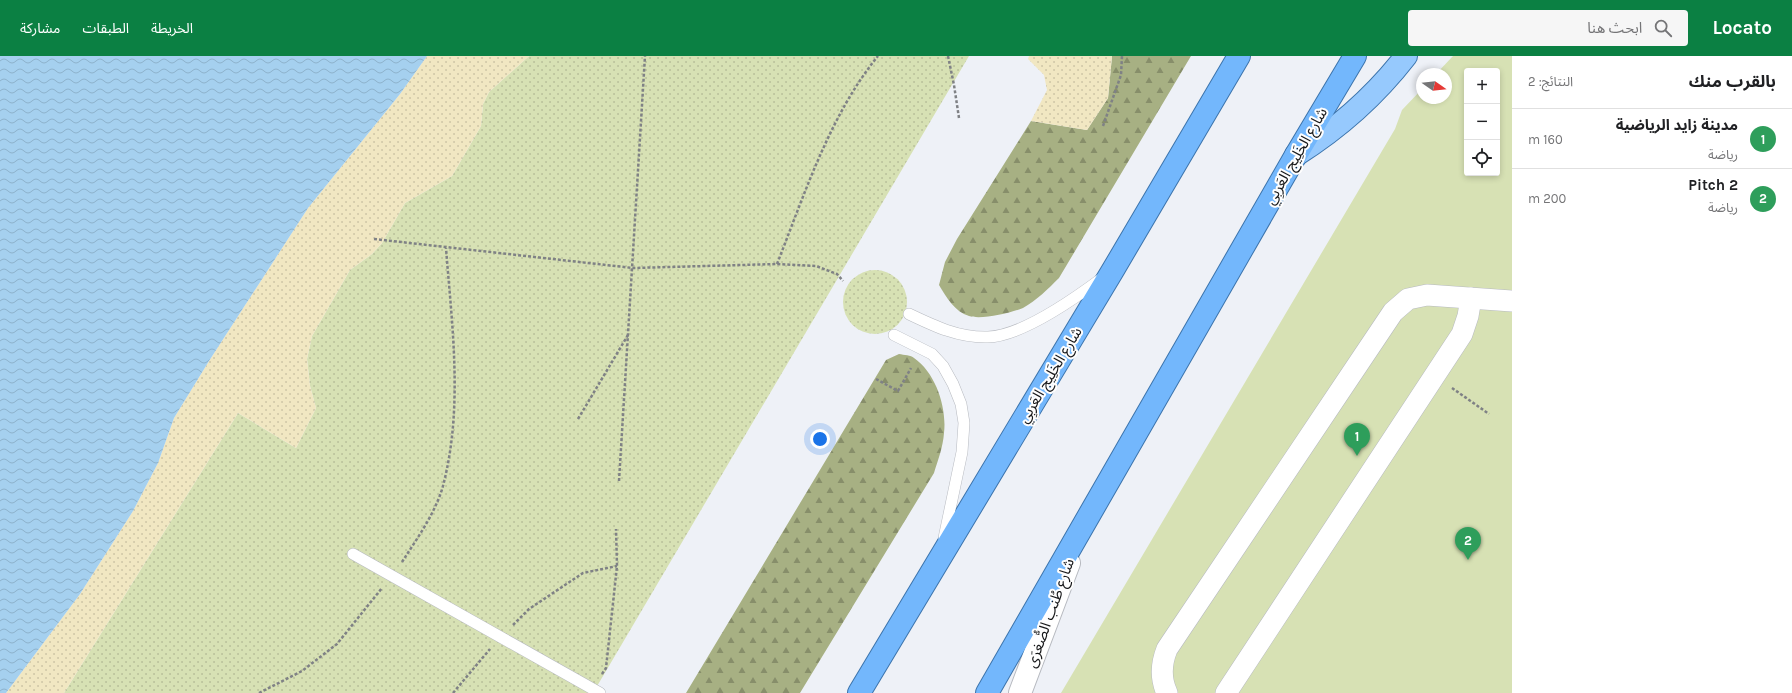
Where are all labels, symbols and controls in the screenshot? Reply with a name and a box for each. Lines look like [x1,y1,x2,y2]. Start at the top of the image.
search box [1408,10,1688,46]
icon: search [1652,17,1674,39]
text: Locato [1712,17,1772,39]
text: ابحث هنا [1587,19,1642,37]
text: مشاركة [20,20,60,37]
text: الطبقات [82,20,129,37]
text: الخريطة [151,20,193,37]
north arrow [1416,68,1452,104]
map controls [1464,68,1500,176]
button: + [1464,68,1500,104]
text: بالقرب منك [1689,71,1776,91]
text: النتائج: 2 [1528,74,1573,89]
street label: شارع الخَلِيج العَربِي [1261,104,1334,209]
button: − [1464,104,1500,140]
text: مدينة زايد الرياضية [1616,116,1738,134]
text: 160 m [1528,132,1563,147]
text: 1 [1761,132,1765,147]
button: locate [1464,140,1500,176]
text: رياضة [1708,147,1738,162]
text: Pitch 2 [1688,176,1738,194]
text: 200 m [1528,191,1566,206]
text: 2 [1759,191,1767,206]
text: رياضة [1708,200,1738,215]
street label: شارع الخَلِيج العَربِي [1014,323,1088,428]
pin: 1 [1344,423,1370,456]
your location [810,429,830,449]
pin: 2 [1455,527,1481,560]
street label: شارع طُنب الصُّغرَى [1021,555,1081,671]

